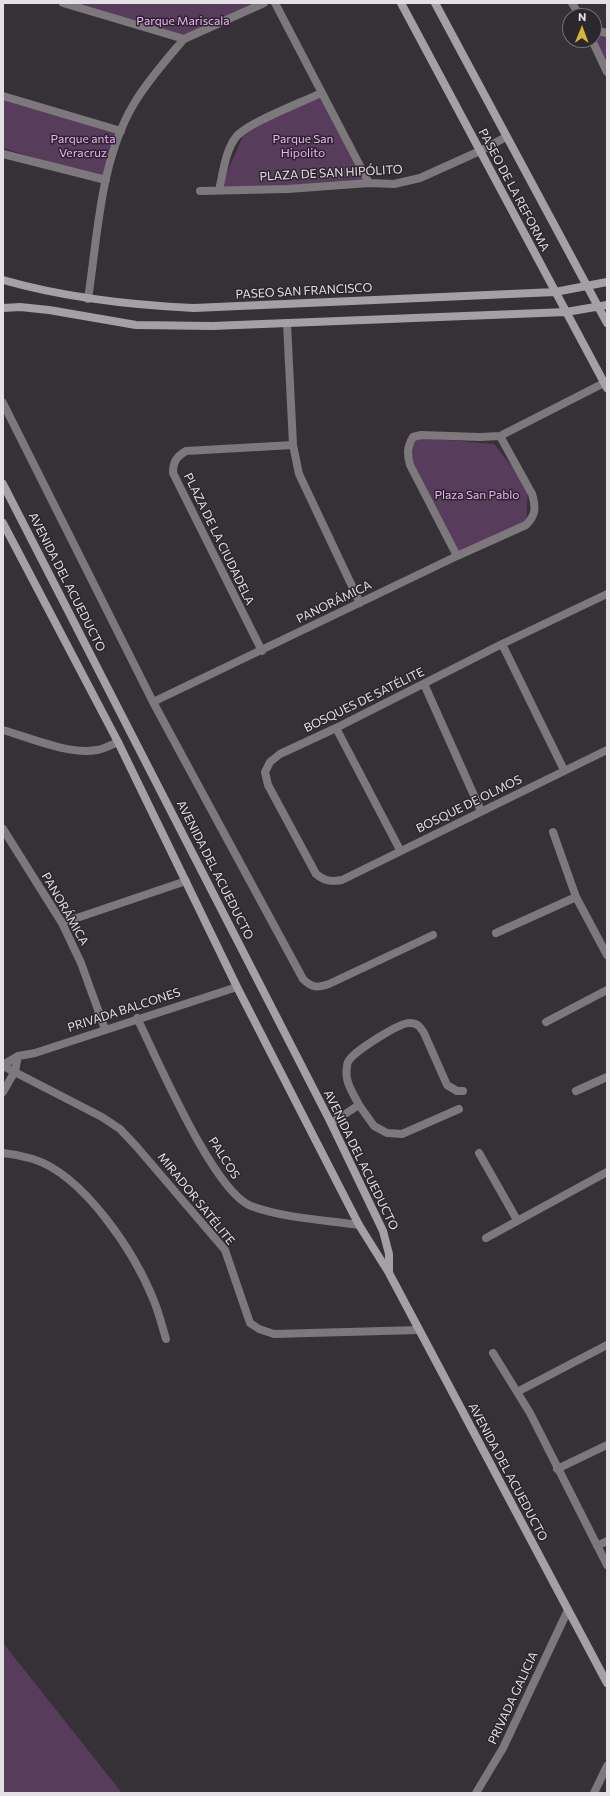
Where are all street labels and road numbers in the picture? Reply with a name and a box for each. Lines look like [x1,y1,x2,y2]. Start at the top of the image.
street label: PASEO DE LA REFORMA [476,126,552,254]
street label: PLAZA DE SAN HIPÓLITO [259,162,403,184]
street label: PASEO SAN FRANCISCO [235,280,373,302]
street label: PLAZA DE LA CIUDADELA [181,471,257,607]
street label: AVENIDA DEL ACUEDUCTO [26,510,108,654]
street label: PANORÁMICA [294,578,374,626]
street label: BOSQUES DE SATÉLITE [302,665,426,735]
street label: BOSQUE DE OLMOS [414,772,524,836]
street label: AVENIDA DEL ACUEDUCTO [174,798,256,942]
street label: PANORÁMICA [38,870,92,948]
street label: PRIVADA BALCONES [66,985,182,1035]
street label: AVENIDA DEL ACUEDUCTO [321,1087,401,1233]
street label: PALCOS [205,1134,243,1182]
street label: MIRADOR SATÉLITE [154,1150,238,1248]
street label: AVENIDA DEL ACUEDUCTO [465,1400,551,1544]
street label: PRIVADA GALICIA [485,1649,541,1747]

